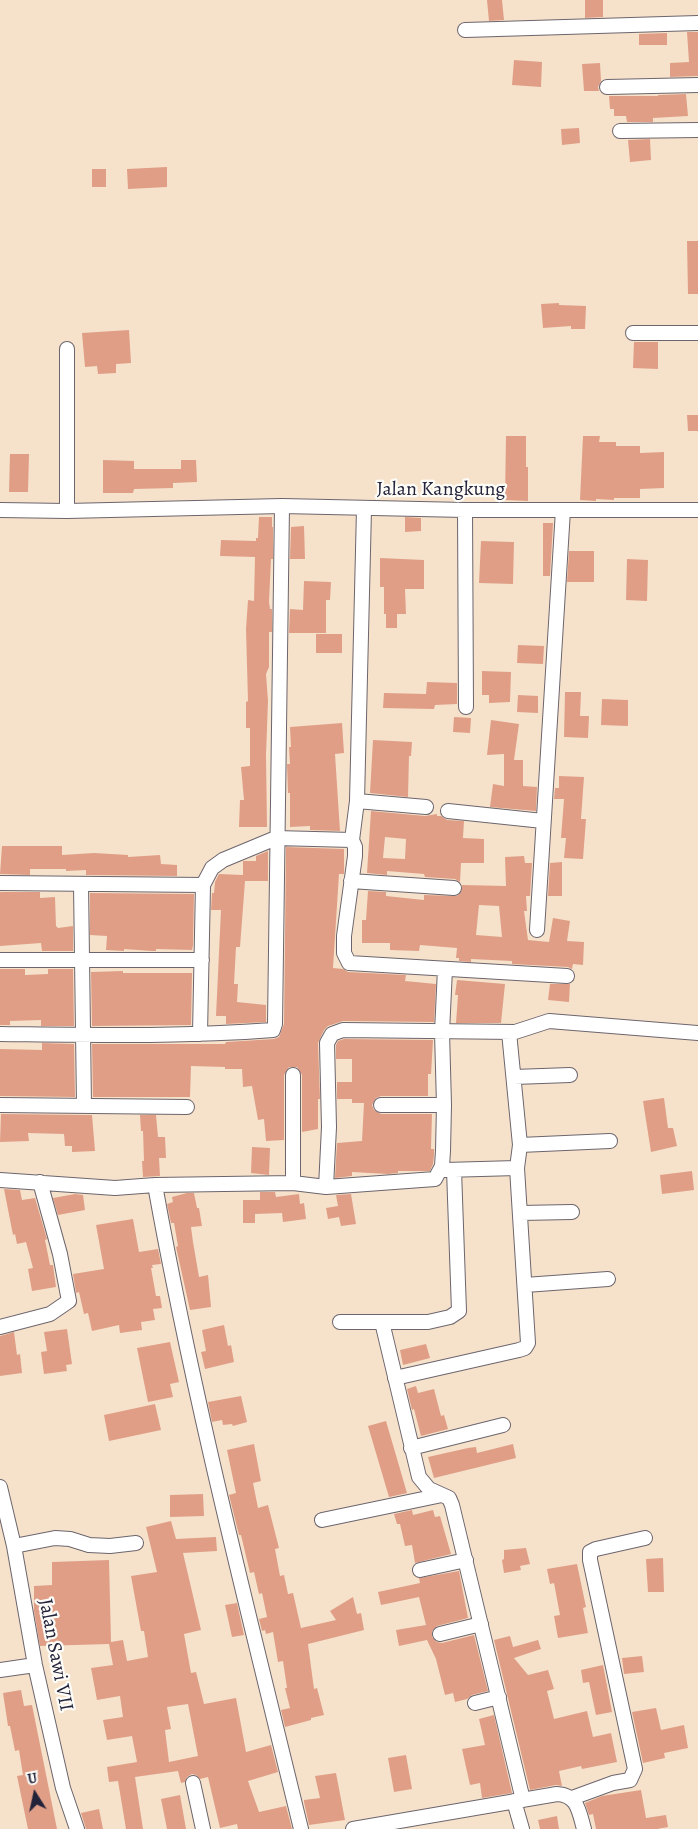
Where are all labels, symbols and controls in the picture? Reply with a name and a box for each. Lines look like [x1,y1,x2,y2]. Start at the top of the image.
street label: Jalan Kangkung [377,478,505,502]
street label: Jalan Sawi VII [32,1597,78,1713]
north arrow [10,1769,60,1819]
text: U [26,1769,38,1789]

